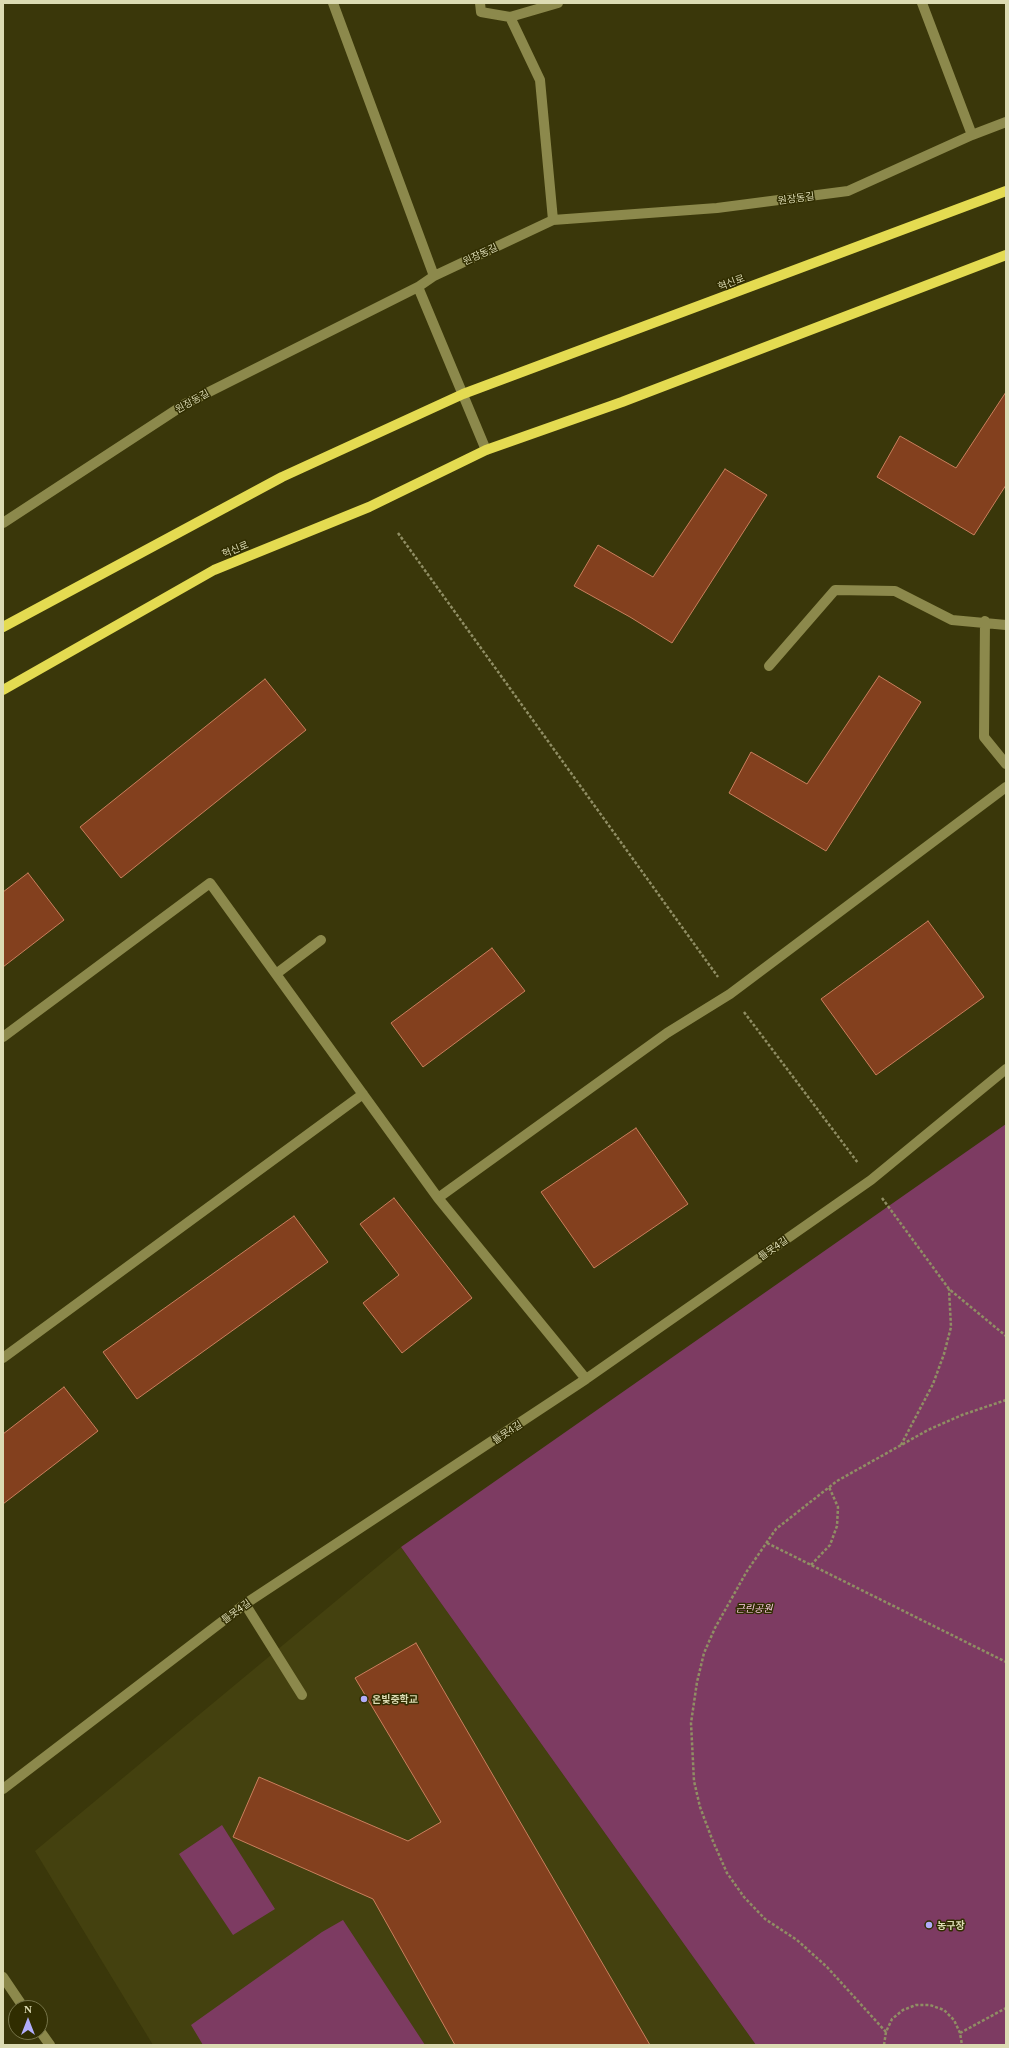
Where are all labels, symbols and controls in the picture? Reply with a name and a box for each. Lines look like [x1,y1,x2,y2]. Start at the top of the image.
street label: 원장동길 [777,189,815,207]
street label: 원장동길 [461,241,499,267]
street label: 혁신로 [716,271,746,293]
street label: 원장동길 [173,387,211,415]
street label: 혁신로 [220,538,250,560]
street label: 틀못4길 [756,1234,790,1262]
street label: 틀못4길 [490,1418,524,1446]
street label: 틀못4길 [219,1596,253,1626]
park label: 근린공원 [736,1602,772,1614]
place label: 온빛중학교 [372,1693,418,1705]
marker: 온빛중학교 [359,1694,369,1704]
place label: 농구장 [937,1919,965,1931]
marker: 농구장 [924,1920,934,1930]
north arrow [8,2000,48,2040]
text: N [24,2003,32,2015]

